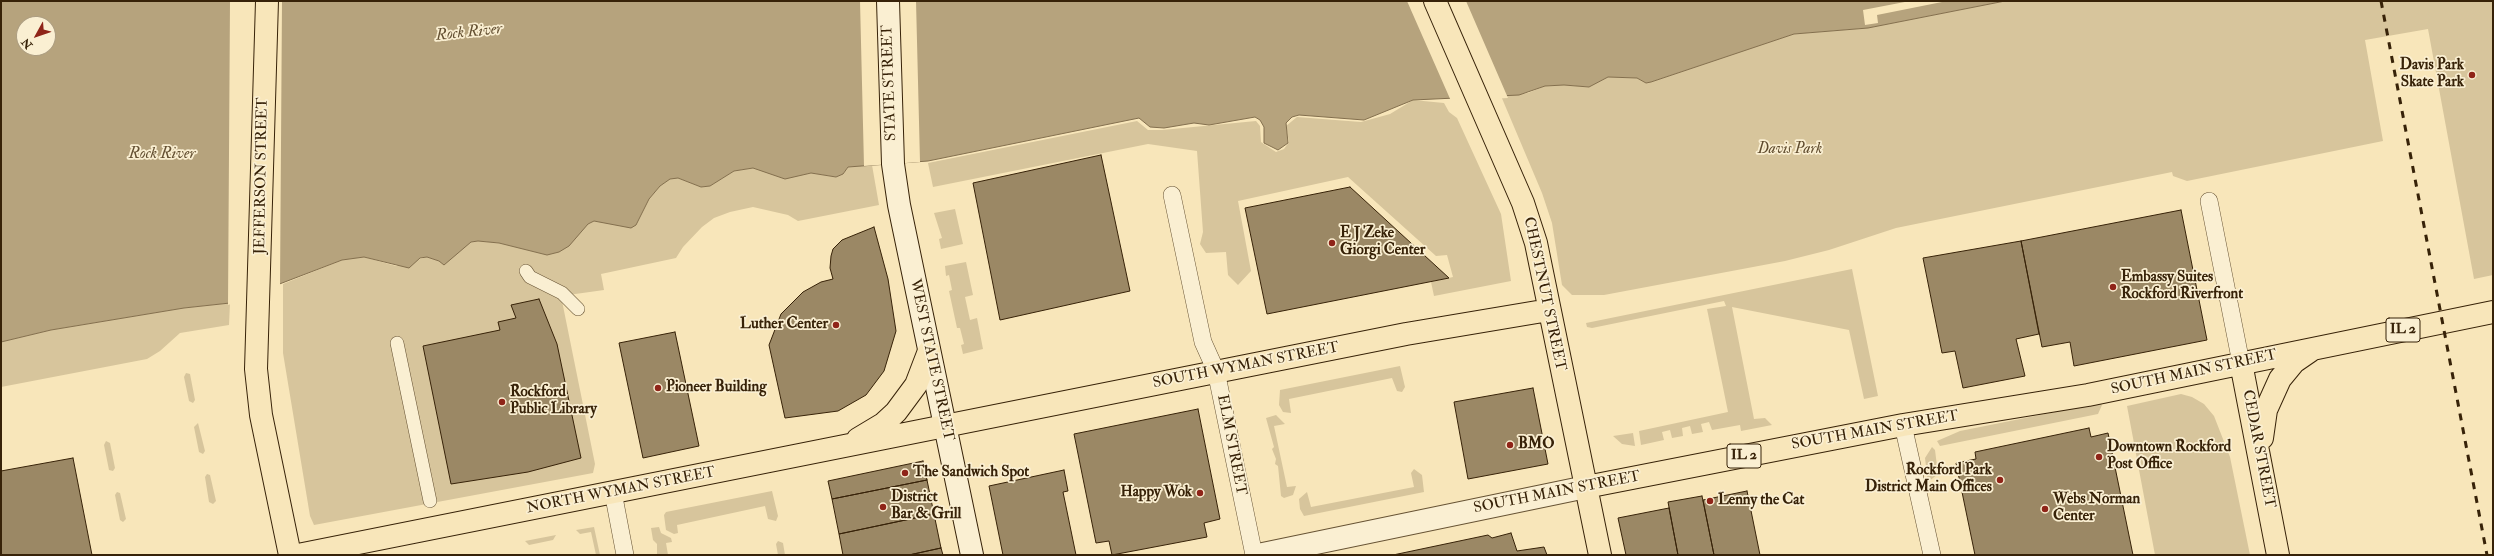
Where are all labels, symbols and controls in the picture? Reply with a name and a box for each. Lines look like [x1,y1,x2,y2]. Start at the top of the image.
north arrow [16,16,56,56]
water label: Rock River [435,20,503,46]
street label: STATE STREET [879,25,901,141]
text: N [19,35,35,51]
place label: Davis Park Skate Park [2400,57,2464,92]
marker: Davis Park Skate Park [2467,70,2477,80]
street label: JEFFERSON STREET [252,97,272,255]
park label: Davis Park [1758,141,1822,159]
water label: Rock River [129,145,195,165]
street label: CHESTNUT STREET [1519,215,1569,373]
place label: E J Zeke Giorgi Center [1340,225,1425,260]
marker: E J Zeke Giorgi Center [1327,238,1337,248]
place label: Embassy Suites Rockford Riverfront [2121,269,2243,304]
street label: WEST STATE STREET [905,278,957,442]
marker: Embassy Suites Rockford Riverfront [2108,282,2118,292]
place label: Luther Center [740,316,828,334]
road number: IL 2 [2386,318,2420,342]
marker: Luther Center [831,320,841,330]
street label: SOUTH WYMAN STREET [1152,339,1340,393]
street label: SOUTH MAIN STREET [2109,347,2279,399]
place label: Pioneer Building [666,379,767,397]
marker: Pioneer Building [653,383,663,393]
place label: Rockford Public Library [510,384,597,419]
street label: CEDAR STREET [2238,388,2278,510]
street label: ELM STREET [1212,393,1250,497]
marker: Rockford Public Library [497,397,507,407]
street label: SOUTH MAIN STREET [1790,407,1960,455]
place label: BMO [1518,436,1554,454]
place label: Downtown Rockford Post Office [2107,439,2231,474]
marker: BMO [1505,440,1515,450]
road number: IL 2 [1727,444,1761,468]
marker: Downtown Rockford Post Office [2094,452,2104,462]
place label: Rockford Park District Main Offices [1865,462,1992,497]
street label: NORTH WYMAN STREET [525,464,717,518]
place label: The Sandwich Spot [913,464,1029,482]
marker: The Sandwich Spot [900,468,910,478]
street label: SOUTH MAIN STREET [1472,468,1642,518]
marker: Rockford Park District Main Offices [1995,475,2005,485]
place label: Happy Wok [1120,484,1192,502]
marker: Happy Wok [1195,488,1205,498]
place label: District Bar & Grill [891,489,961,524]
place label: Webs Norman Center [2053,491,2140,526]
place label: Lenny the Cat [1718,492,1804,510]
marker: Lenny the Cat [1705,496,1715,506]
marker: District Bar & Grill [878,502,888,512]
marker: Webs Norman Center [2040,504,2050,514]

